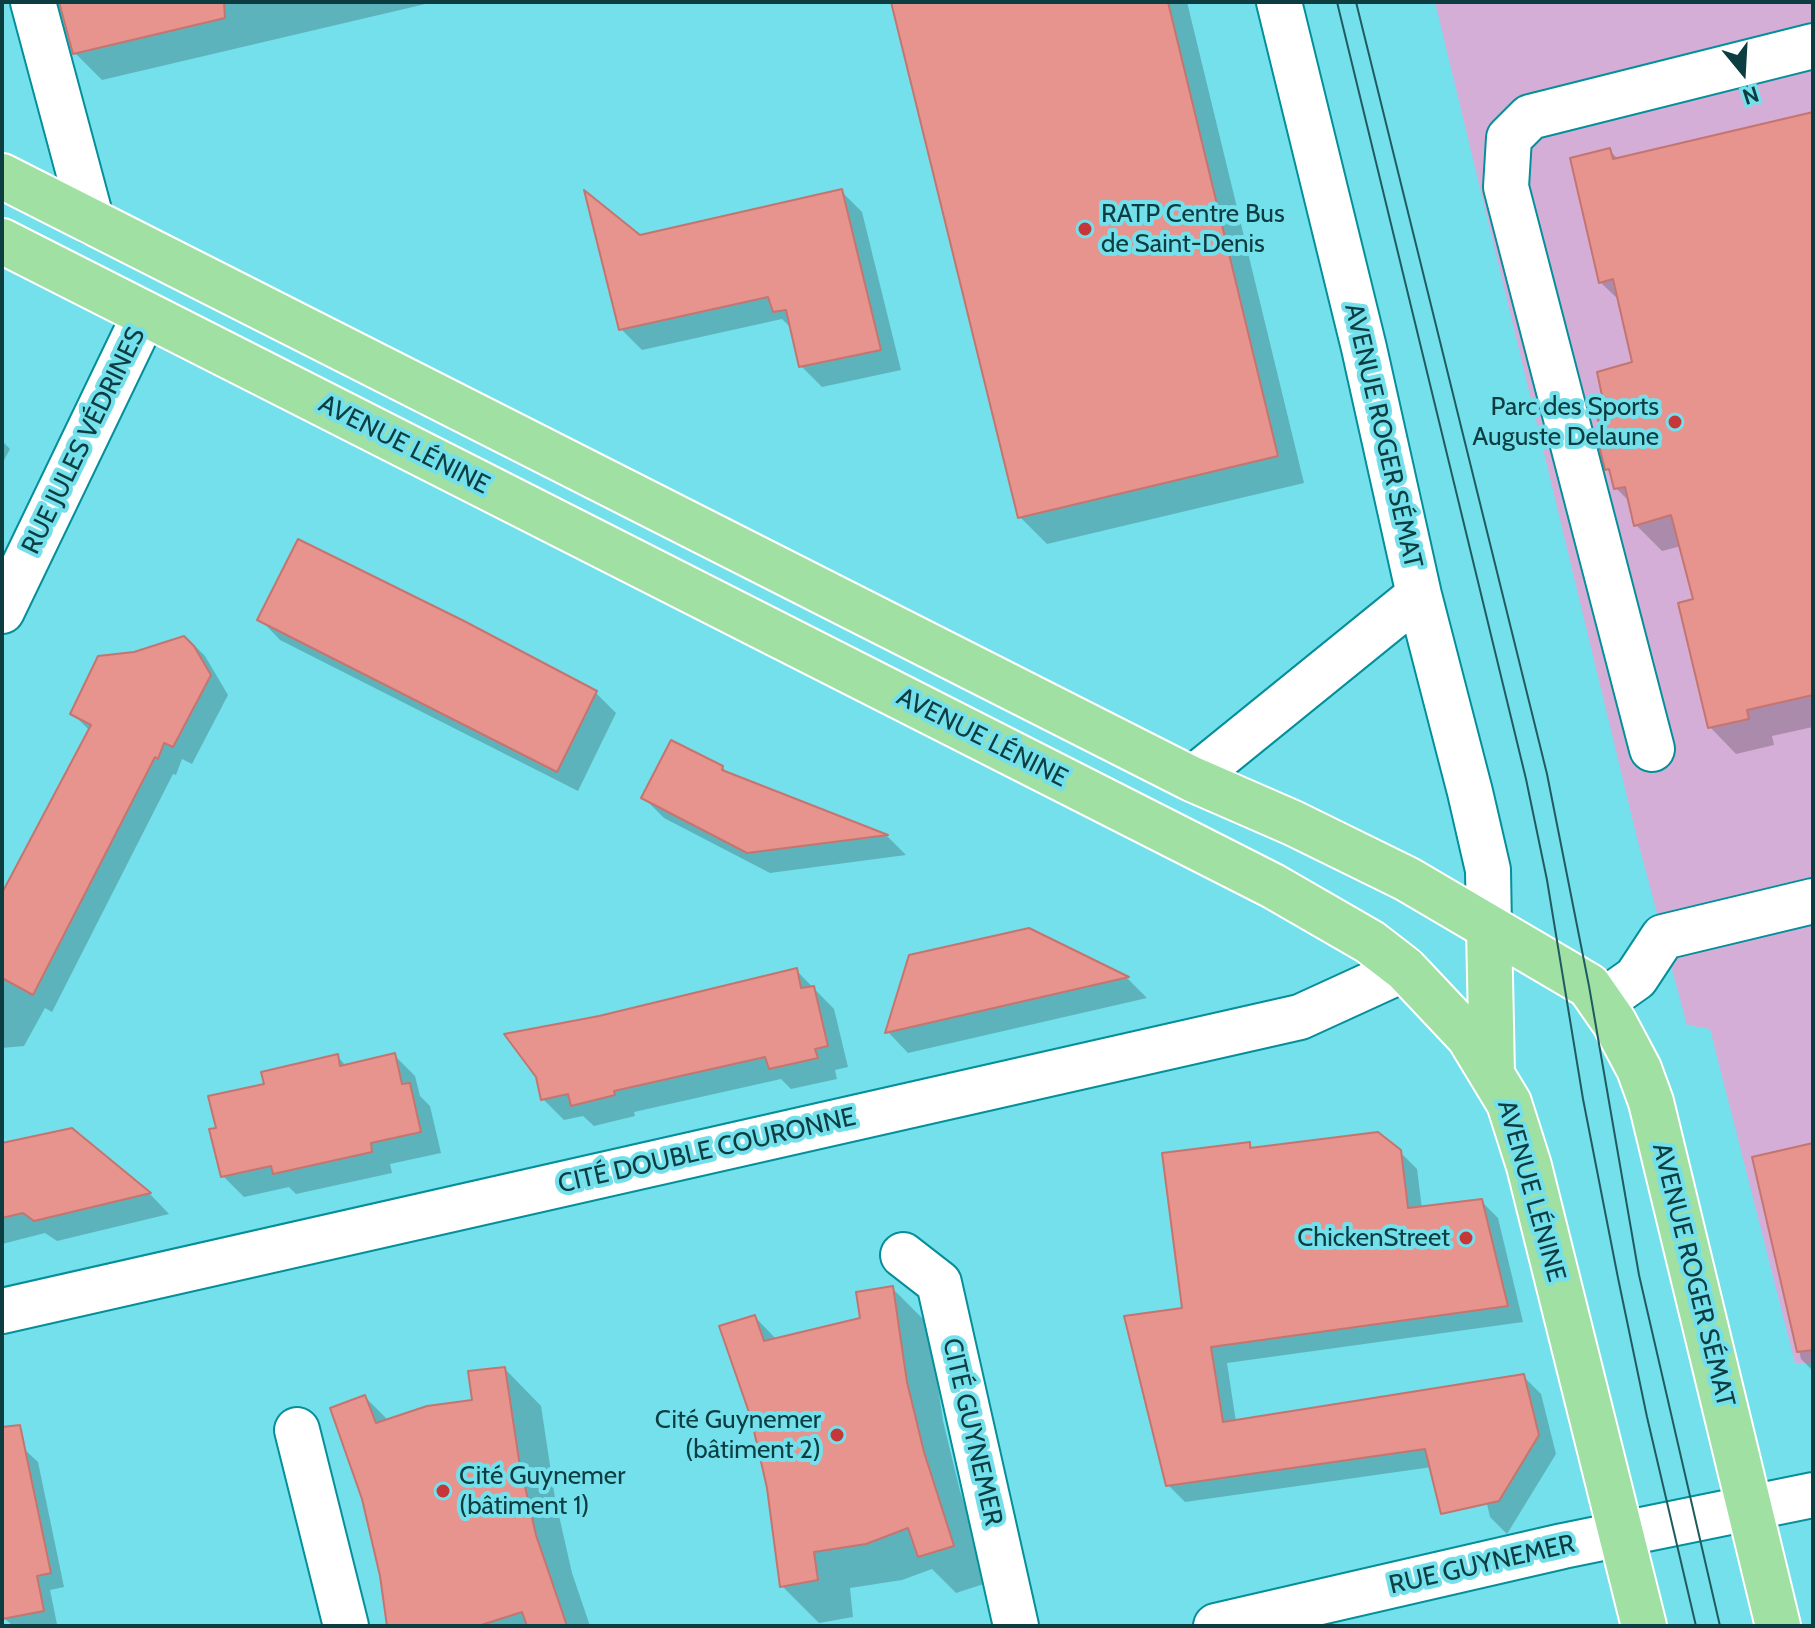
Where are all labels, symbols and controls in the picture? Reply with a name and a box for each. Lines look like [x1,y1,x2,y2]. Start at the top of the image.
north arrow [1703,32,1783,112]
text: N [1739,80,1762,111]
place label: RATP Centre Bus de Saint-Denis [1101,198,1285,260]
marker: RATP Centre Bus de Saint-Denis [1076,220,1094,238]
street label: AVENUE ROGER SÉMAT [1337,301,1429,571]
street label: RUE JULES VÉDRINES [16,323,152,559]
street label: AVENUE LÉNINE [313,389,495,501]
place label: Parc des Sports Auguste Delaune [1472,391,1659,452]
marker: Parc des Sports Auguste Delaune [1666,413,1684,431]
street label: AVENUE LÉNINE [891,682,1073,794]
street label: AVENUE LÉNINE [1490,1097,1572,1285]
street label: CITÉ DOUBLE COURONNE [555,1102,859,1200]
street label: AVENUE ROGER SÉMAT [1645,1140,1741,1410]
place label: ChickenStreet [1297,1222,1450,1254]
marker: ChickenStreet [1457,1229,1475,1247]
street label: CITÉ GUYNEMER [935,1335,1009,1529]
place label: Cité Guynemer (bâtiment 2) [655,1404,821,1466]
marker: Cité Guynemer (bâtiment 2) [828,1426,846,1444]
place label: Cité Guynemer (bâtiment 1) [459,1460,625,1522]
marker: Cité Guynemer (bâtiment 1) [434,1482,452,1500]
street label: RUE GUYNEMER [1386,1528,1578,1602]

